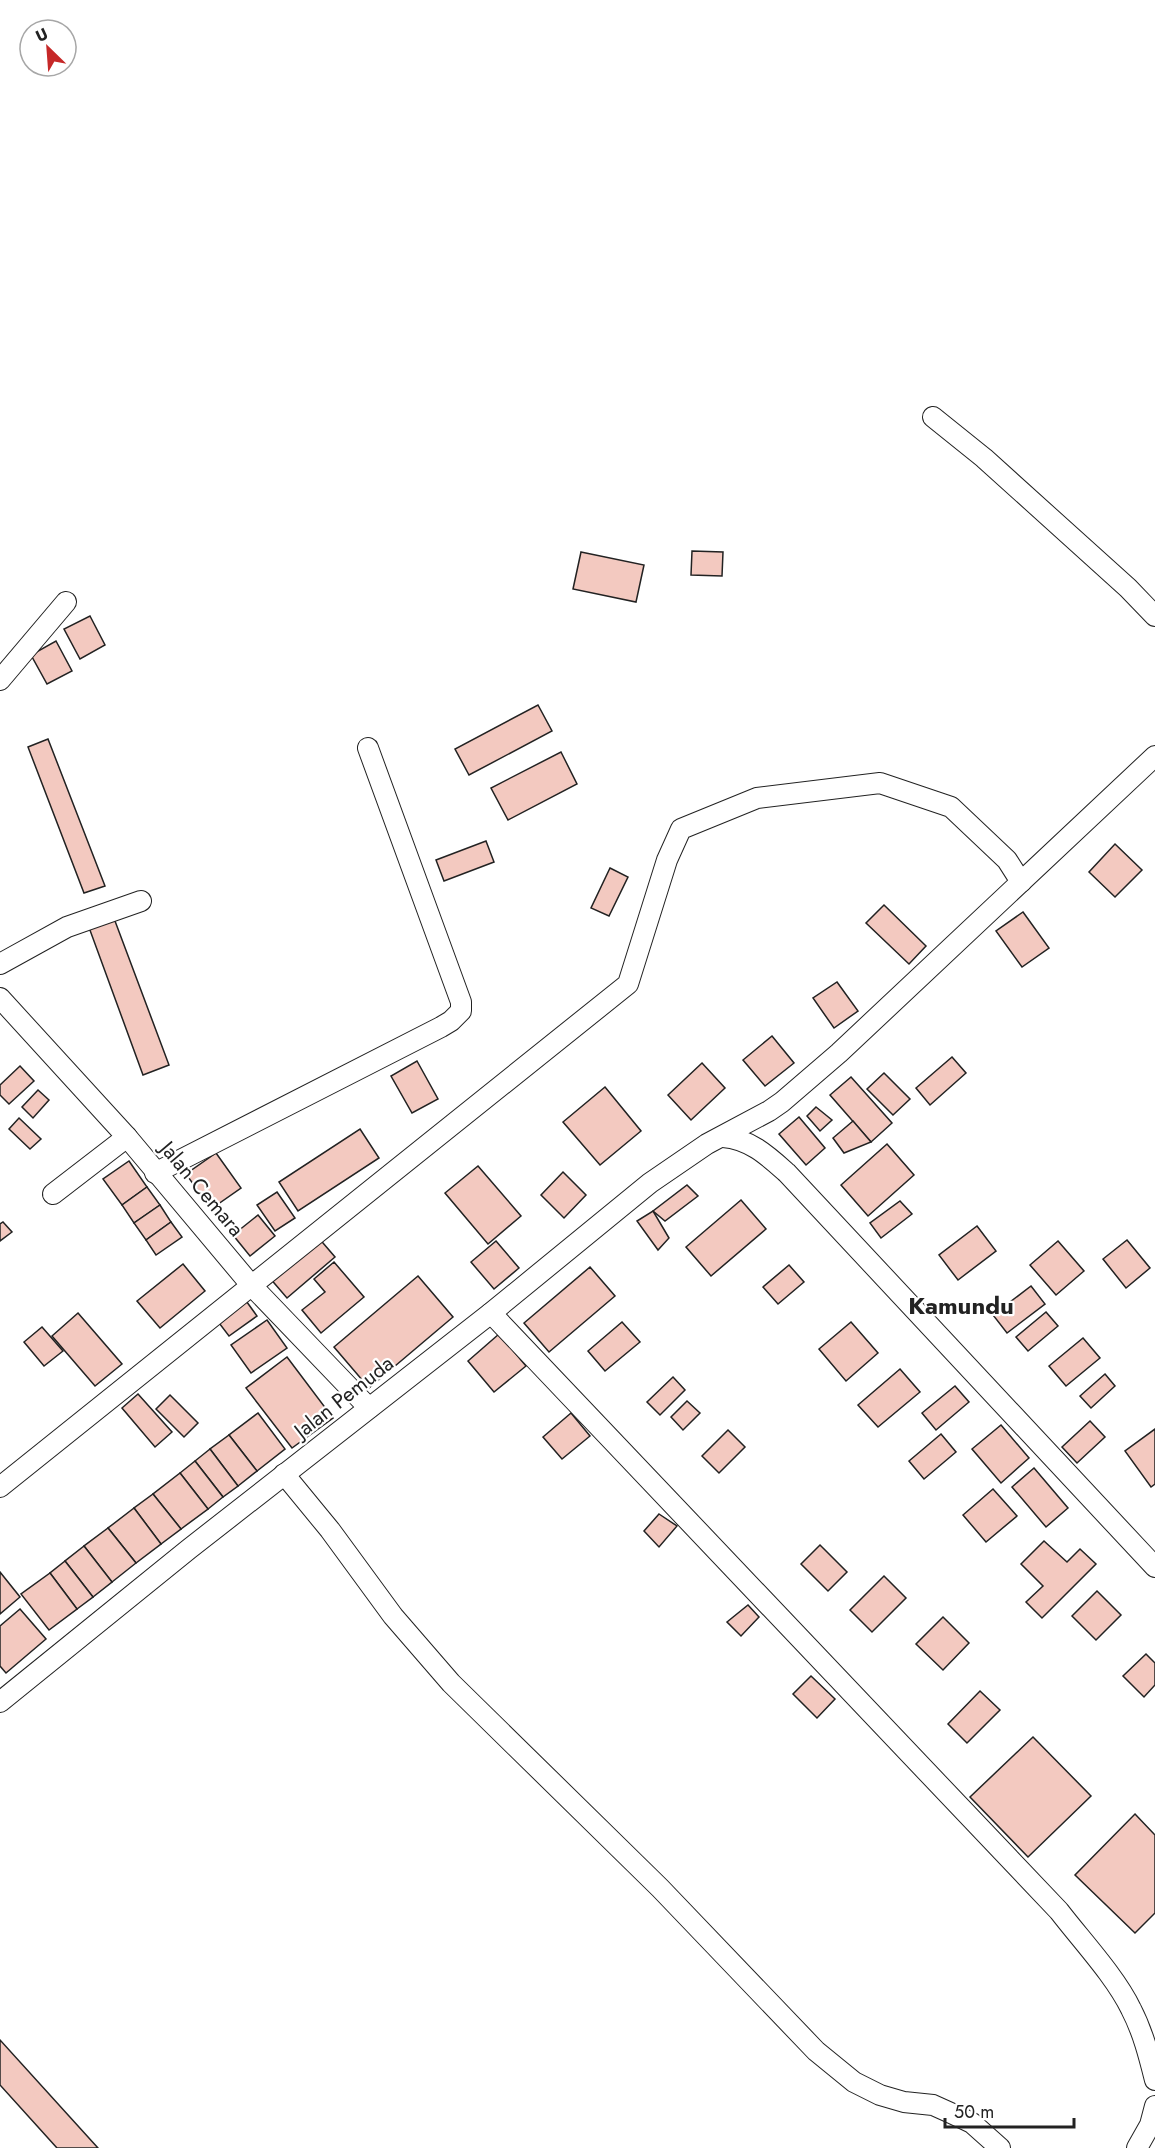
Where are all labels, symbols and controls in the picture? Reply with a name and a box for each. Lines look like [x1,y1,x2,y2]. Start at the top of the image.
north arrow [18,18,78,78]
text: U [32,22,52,48]
street label: Jalan Cemara [151,1132,251,1243]
district label: Kamundu [908,1288,1014,1323]
street label: Jalan Pemuda [286,1349,400,1447]
scale bar [945,2091,1074,2129]
text: 50 m [954,2099,994,2125]

